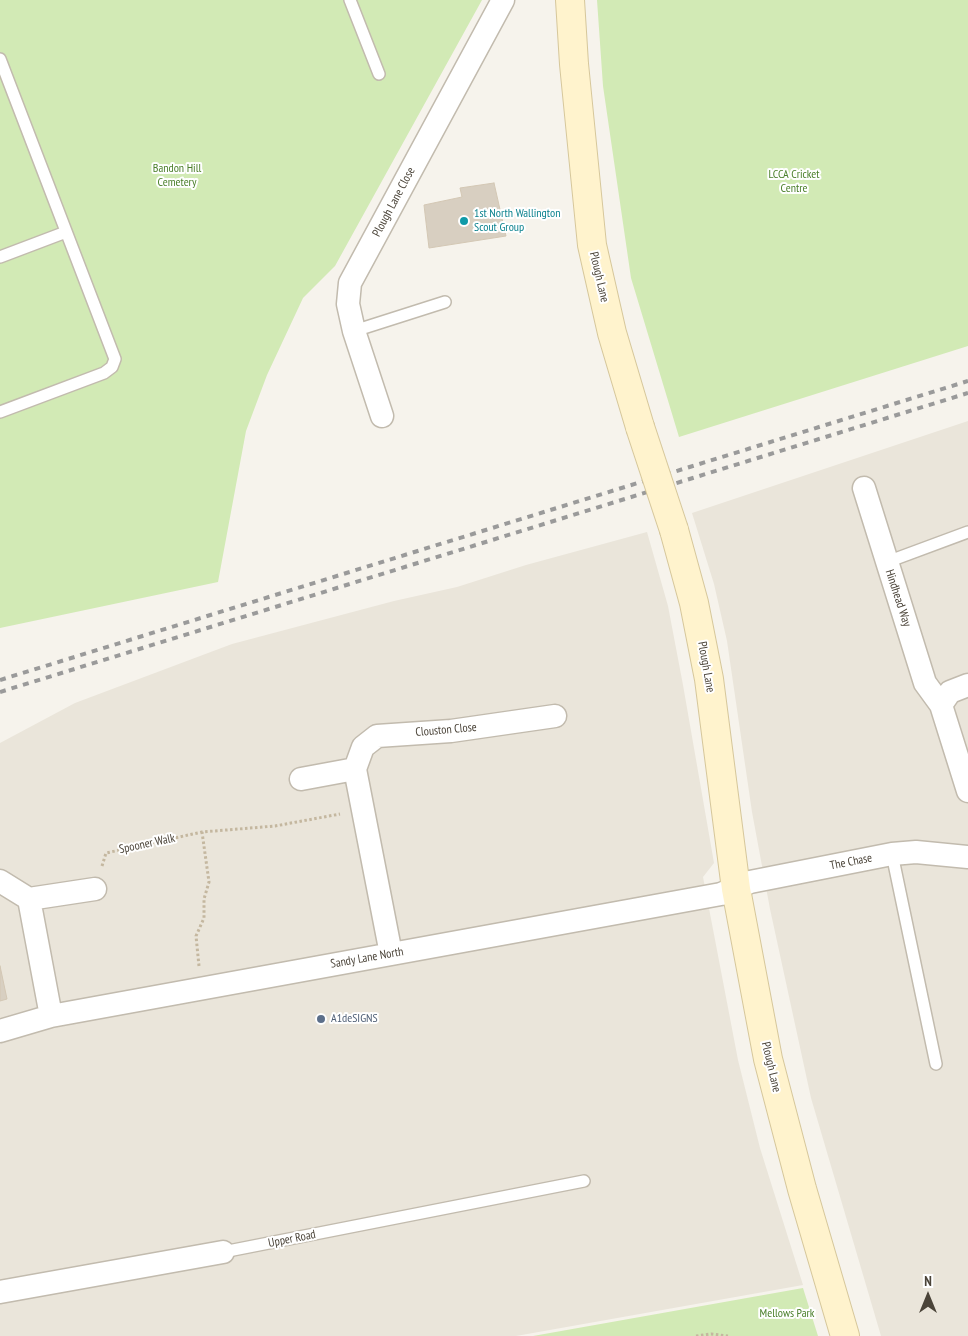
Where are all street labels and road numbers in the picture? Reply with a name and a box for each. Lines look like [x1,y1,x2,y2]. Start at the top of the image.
street label: Plough Lane Close [370,165,418,239]
street label: Plough Lane [586,250,612,304]
street label: Hindhead Way [882,568,914,628]
street label: Plough Lane [694,640,718,694]
street label: Clouston Close [415,720,477,740]
street label: Spooner Walk [118,831,176,857]
street label: The Chase [829,851,873,873]
street label: Sandy Lane North [329,945,405,971]
street label: Plough Lane [758,1040,784,1094]
street label: Upper Road [267,1227,317,1251]

